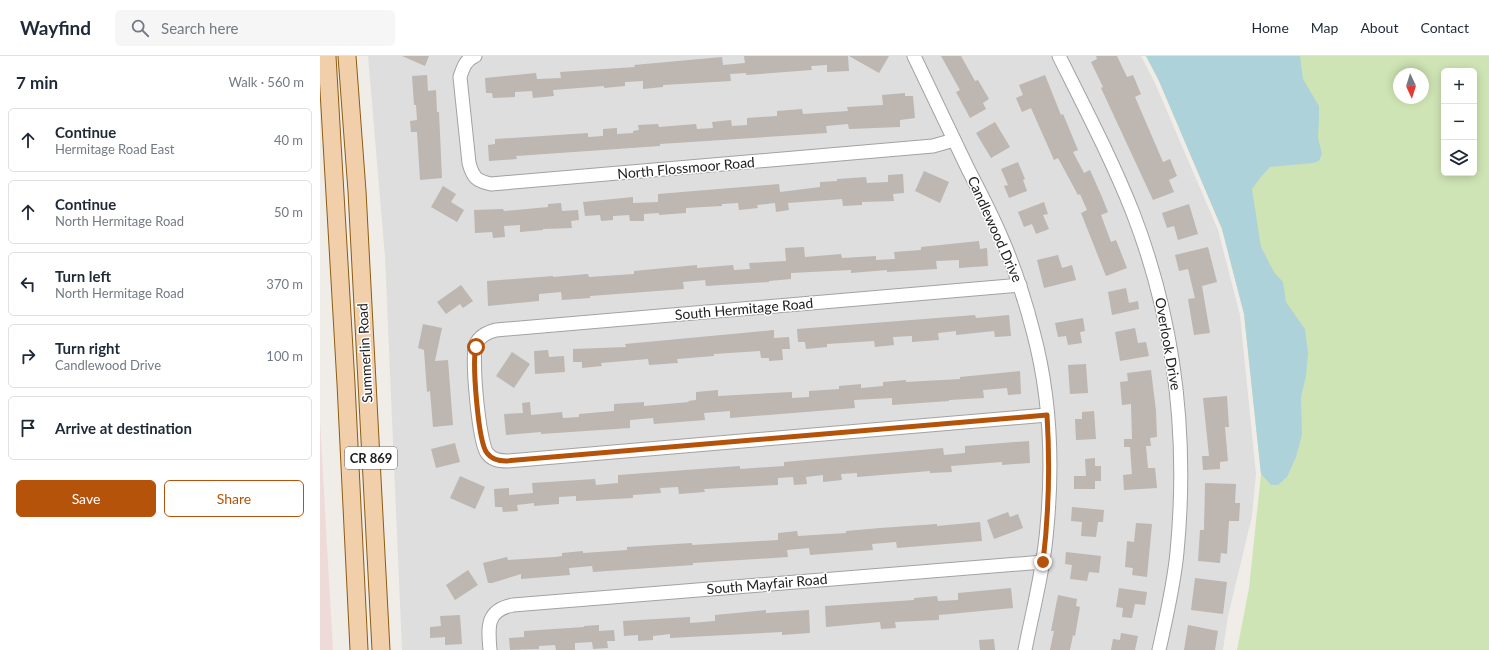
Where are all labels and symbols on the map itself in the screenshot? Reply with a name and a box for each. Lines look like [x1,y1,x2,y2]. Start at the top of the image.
north arrow [1393,68,1429,104]
street label: North Flossmoor Road [617,153,755,182]
street label: Candlewood Drive [964,173,1026,284]
street label: South Hermitage Road [674,294,814,323]
street label: Overlook Drive [1152,296,1185,392]
street label: Summerlin Road [353,303,376,403]
route start [467,338,485,356]
road number: CR 869 [345,447,397,469]
route end [1034,553,1052,571]
street label: South Mayfair Road [706,570,828,597]

